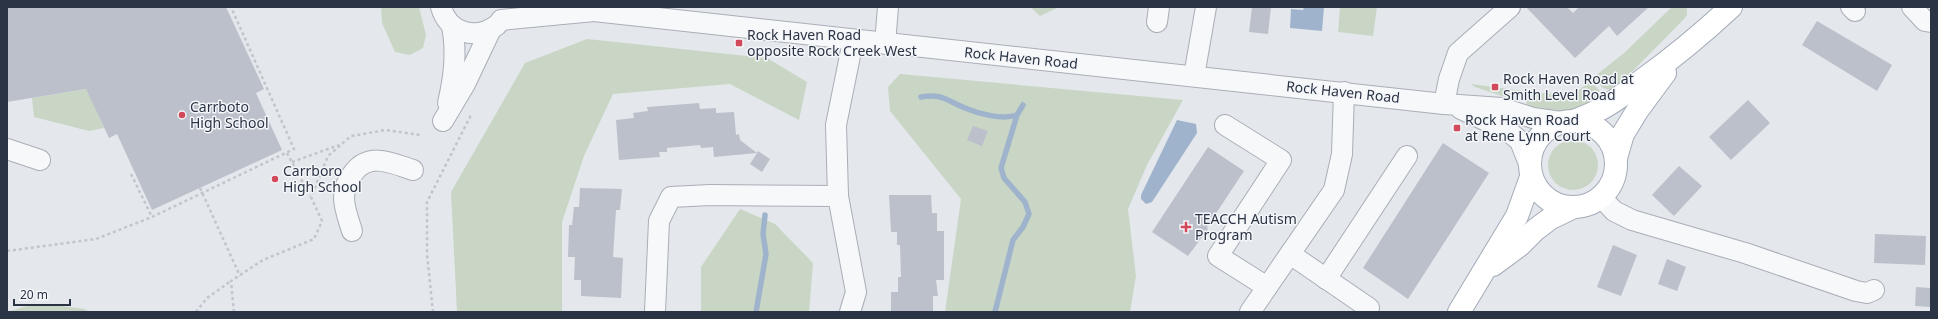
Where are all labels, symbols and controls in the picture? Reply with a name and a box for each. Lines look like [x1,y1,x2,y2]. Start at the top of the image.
place label: Rock Haven Road opposite Rock Creek West [747,25,917,60]
marker: Rock Haven Road opposite Rock Creek West [734,38,744,48]
street label: Rock Haven Road [963,42,1079,73]
place label: Rock Haven Road at Smith Level Road [1503,69,1634,104]
street label: Rock Haven Road [1285,76,1401,107]
marker: Rock Haven Road at Smith Level Road [1490,82,1500,92]
place label: Carrboto High School [190,97,269,132]
marker: Carrboto High School [177,110,187,120]
place label: Rock Haven Road at Rene Lynn Court [1465,110,1591,145]
marker: Rock Haven Road at Rene Lynn Court [1452,123,1462,133]
place label: Carrboro High School [283,161,362,196]
marker: Carrboro High School [270,174,280,184]
place label: TEACCH Autism Program [1195,209,1297,244]
marker: TEACCH Autism Program [1180,221,1192,233]
scale bar [14,281,70,307]
text: 20 m [20,286,48,303]

